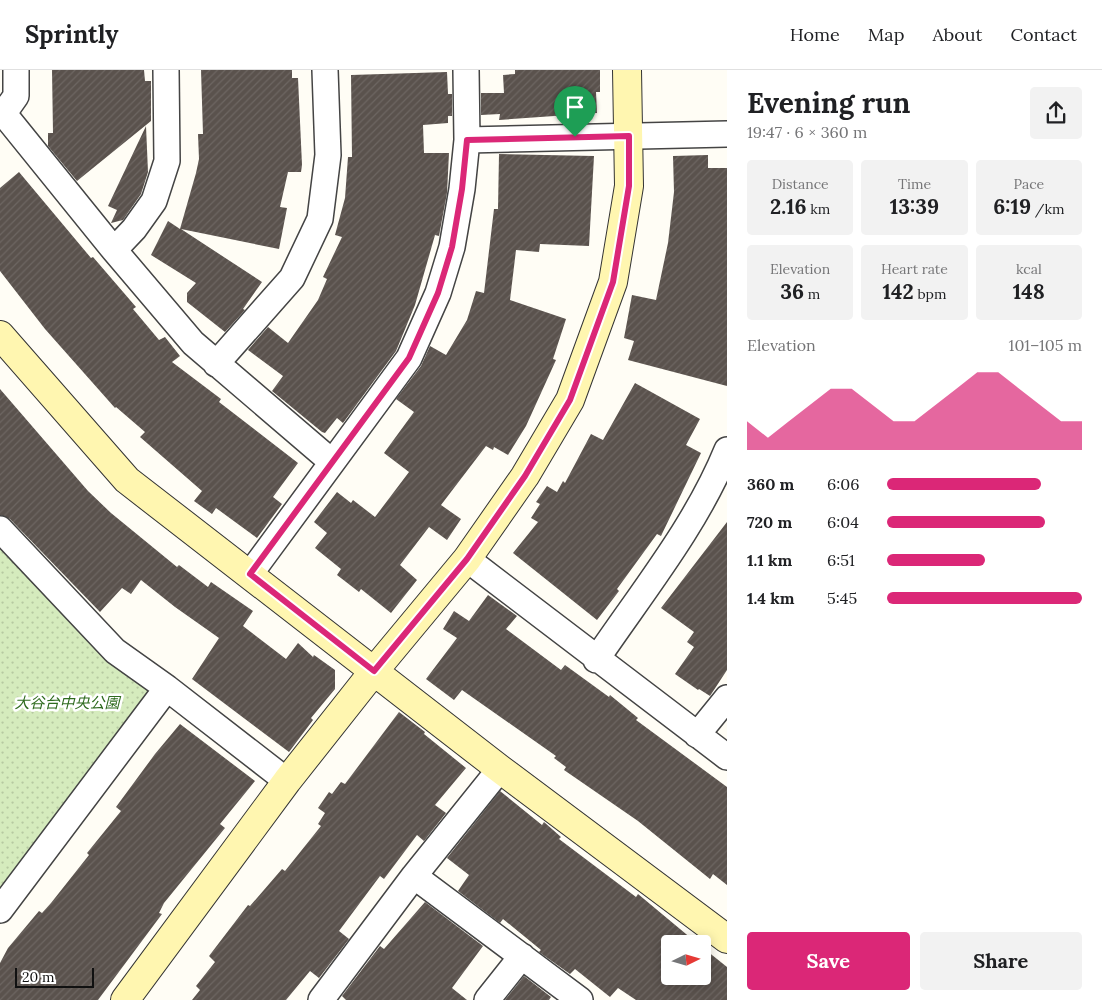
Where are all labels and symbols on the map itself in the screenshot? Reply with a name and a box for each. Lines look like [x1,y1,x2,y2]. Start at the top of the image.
pin [554,86,596,137]
park label: 大谷台中央公園 [14,693,121,712]
north arrow [661,935,711,985]
scale bar [15,965,94,988]

